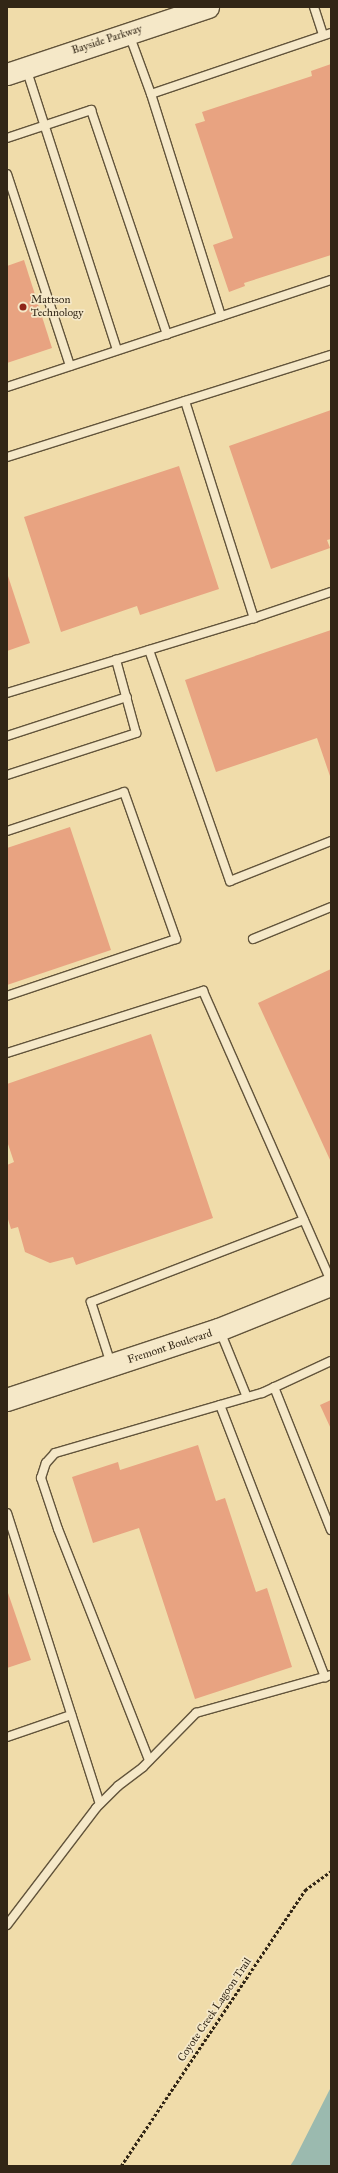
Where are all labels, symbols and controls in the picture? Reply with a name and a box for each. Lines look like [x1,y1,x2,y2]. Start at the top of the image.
street label: Bayside Parkway [70,22,144,58]
place label: Mattson Technology [31,294,83,320]
marker: Mattson Technology [18,302,28,312]
street label: Fremont Boulevard [126,1327,214,1367]
street label: Coyote Creek Lagoon Trail [175,1956,255,2064]

